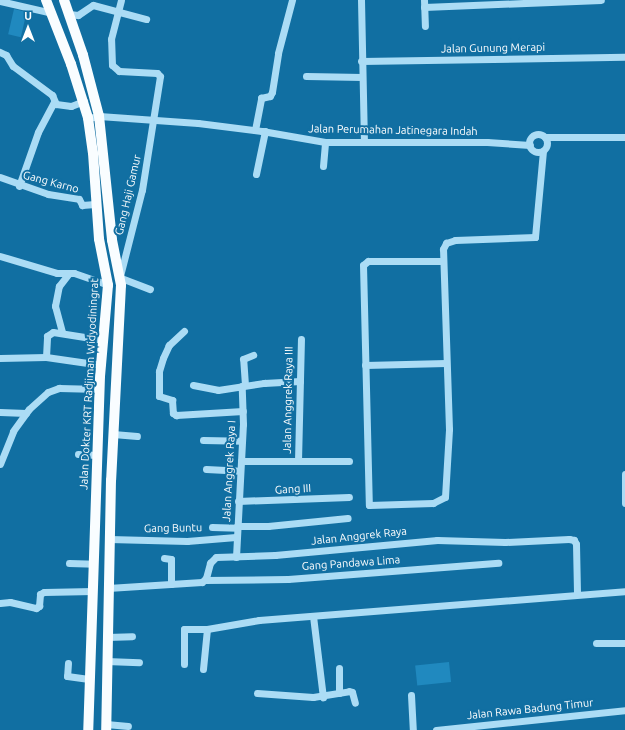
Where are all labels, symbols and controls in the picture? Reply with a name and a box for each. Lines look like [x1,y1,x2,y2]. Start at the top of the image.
north arrow [8,8,48,48]
text: U [24,10,32,22]
street label: Jalan Gunung Merapi [441,40,545,56]
street label: Jalan Perumahan Jatinegara Indah [308,122,478,138]
street label: Gang Haji Gamur [112,153,144,237]
street label: Gang Karno [22,168,80,196]
street label: Jalan Dokter KRT Radjiman Widyodiningrat [77,278,101,490]
street label: Jalan Anggrek Raya III [280,346,296,454]
street label: Jalan Anggrek Raya I [220,420,238,522]
street label: Gang III [274,481,312,497]
street label: Gang Buntu [144,521,202,535]
street label: Jalan Anggrek Raya [310,524,408,548]
street label: Gang Pandawa Lima [301,553,401,573]
street label: Jalan Rawa Badung Timur [466,696,594,722]

